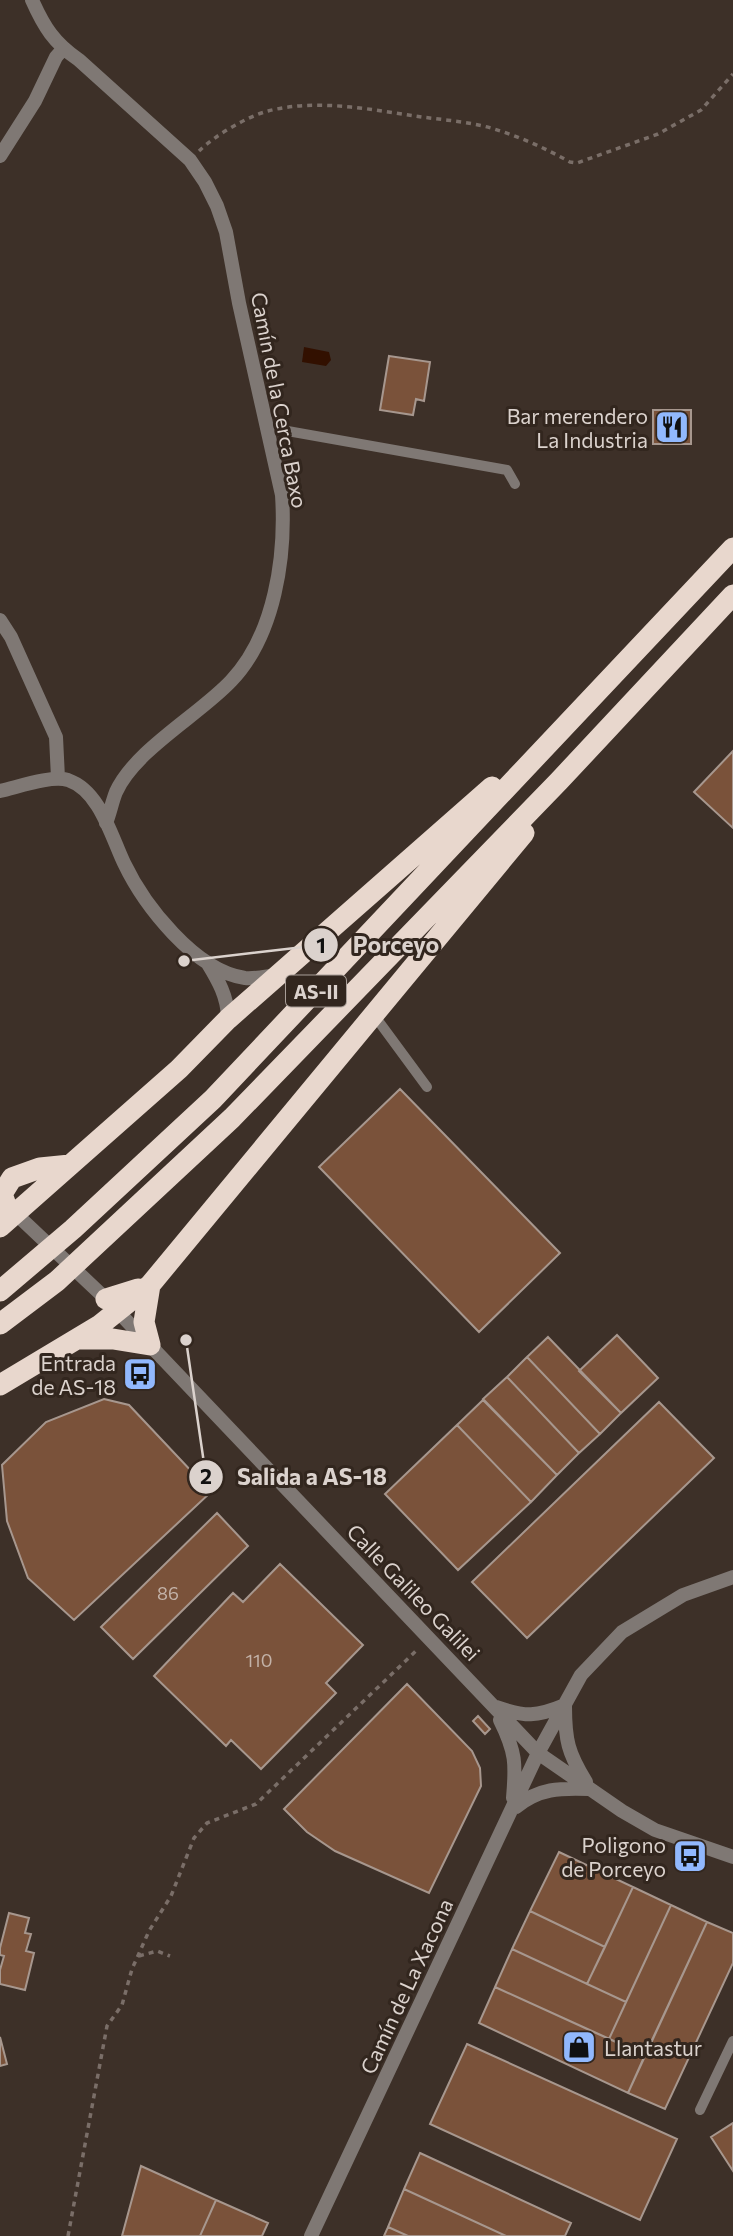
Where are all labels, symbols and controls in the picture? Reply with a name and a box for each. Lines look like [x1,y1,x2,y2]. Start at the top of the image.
street label: Camín de la Cerca Baxo [247,290,313,510]
place label: Bar merendero La Industria [507,403,648,452]
restaurant icon: Bar merendero La Industria [653,408,691,446]
callout: Porceyo [304,923,453,967]
text: Porceyo [353,930,439,958]
text: 1 [316,932,326,957]
road number: AS-II [286,976,346,1007]
place label: Entrada de AS-18 [31,1350,116,1399]
bus stop icon: Entrada de AS-18 [121,1355,159,1393]
callout: Salida a AS-18 [188,1455,401,1499]
text: Salida a AS-18 [237,1462,387,1490]
text: 2 [200,1463,212,1488]
street label: Calle Galileo Galilei [342,1519,486,1665]
house number: 86 [157,1582,179,1604]
house number: 110 [245,1649,273,1671]
place label: Poligono de Porceyo [561,1832,666,1881]
bus stop icon: Poligono de Porceyo [671,1837,709,1875]
street label: Camín de La Xacona [354,1894,458,2078]
shop icon: Llantastur [560,2028,598,2066]
place label: Llantastur [604,2035,702,2060]

